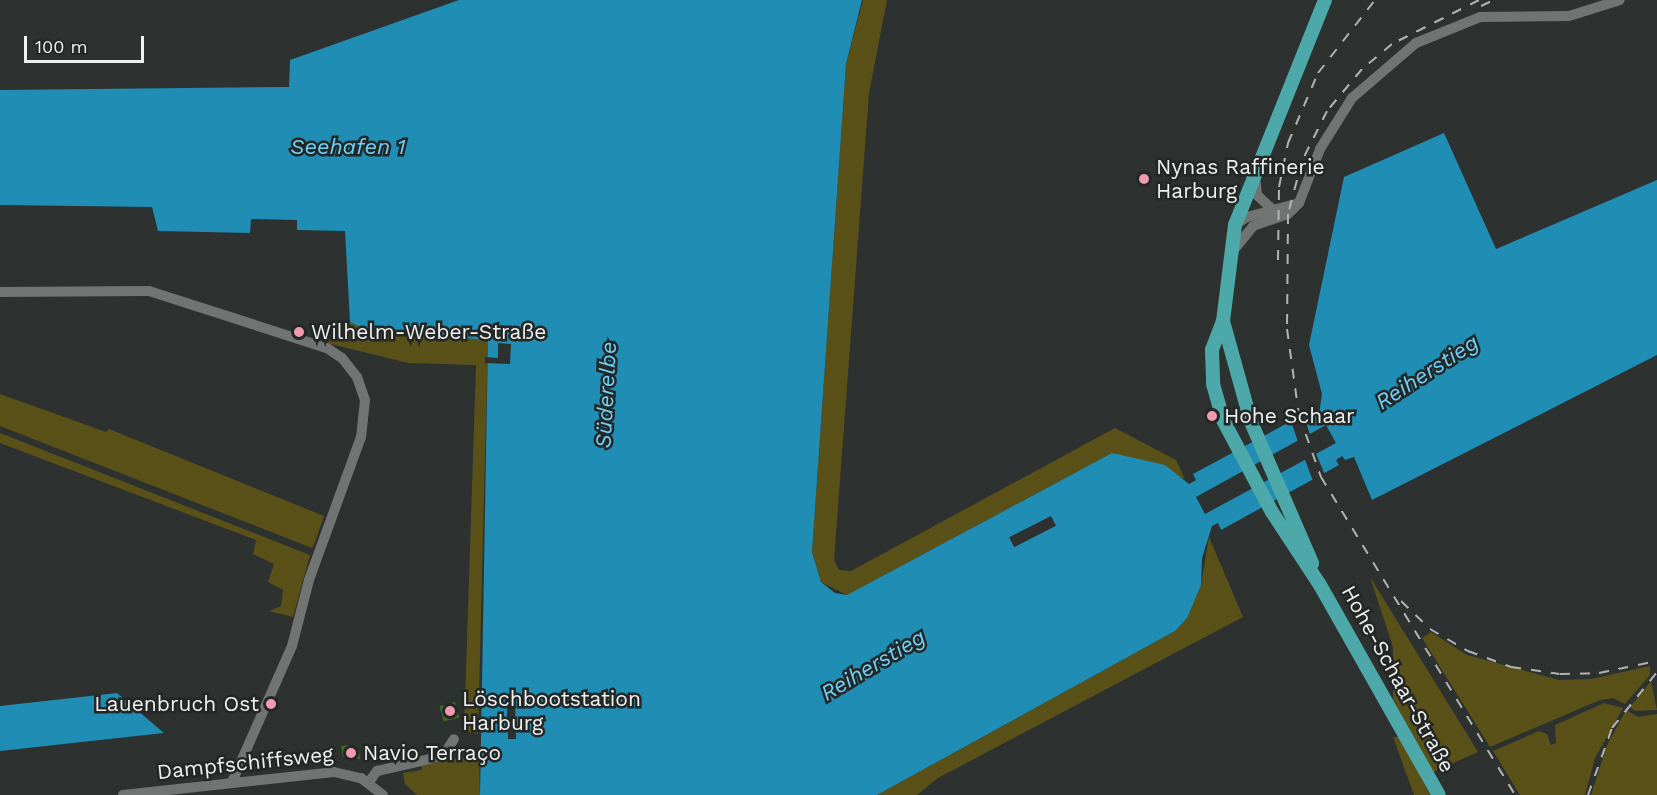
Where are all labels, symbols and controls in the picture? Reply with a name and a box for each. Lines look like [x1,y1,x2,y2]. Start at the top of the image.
scale bar [27,24,147,62]
text: 100 m [35,36,88,57]
water label: Seehafen 1 [290,134,406,160]
place label: Nynas Raffinerie Harburg [1156,154,1325,204]
marker: Nynas Raffinerie Harburg [1137,172,1151,186]
place label: Wilhelm-Weber-Straße [311,319,546,345]
marker: Wilhelm-Weber-Straße [292,325,306,339]
water label: Reiherstieg [1371,329,1483,415]
water label: Süderelbe [590,341,622,449]
place label: Hohe Schaar [1224,403,1355,429]
marker: Hohe Schaar [1205,409,1219,423]
street label: Hohe-Schaar-Straße [1336,581,1460,777]
water label: Reiherstieg [816,623,930,707]
place label: Löschbootstation Harburg [462,686,641,736]
place label: Lauenbruch Ost [94,691,259,717]
marker: Lauenbruch Ost [264,697,278,711]
marker: Löschbootstation Harburg [443,704,457,718]
place label: Navio Terraço [363,740,502,766]
street label: Dampfschiffsweg [156,741,334,785]
marker: Navio Terraço [344,746,358,760]

